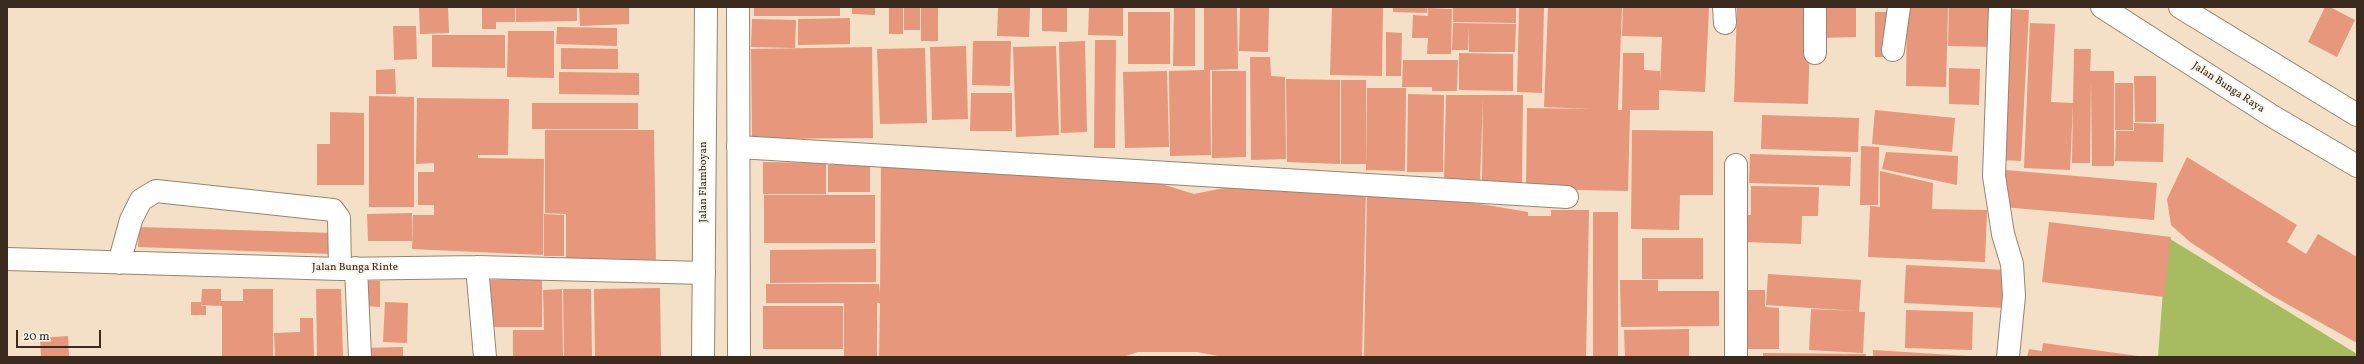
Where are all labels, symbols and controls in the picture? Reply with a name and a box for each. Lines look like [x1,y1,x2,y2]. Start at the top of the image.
street label: Jalan Bunga Raya [2189,60,2267,116]
street label: Jalan Flamboyan [697,141,711,223]
street label: Jalan Bunga Rinte [312,261,398,275]
scale bar [18,322,103,348]
text: 20 m [23,329,50,345]

